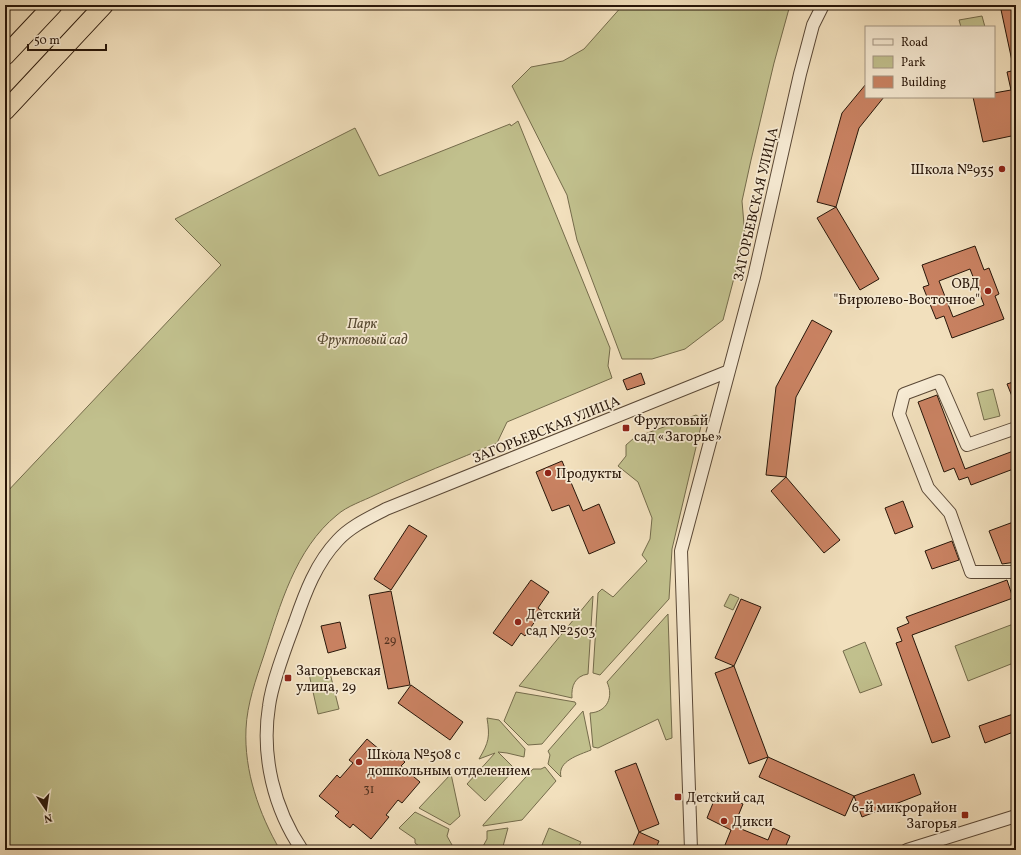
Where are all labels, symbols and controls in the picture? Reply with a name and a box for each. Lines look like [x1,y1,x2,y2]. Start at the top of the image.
scale bar [28,26,106,52]
legend [865,26,995,98]
text: 50 m [34,33,60,49]
text: Road [901,35,928,51]
text: Park [901,55,926,71]
text: Building [901,75,946,91]
street label: ЗАГОРЬЕВСКАЯ УЛИЦА [729,125,783,283]
place label: Школа №935 [911,161,994,180]
marker: Школа №935 [997,164,1007,174]
place label: ОВД "Бирюлево-Восточное" [834,275,980,310]
marker: ОВД "Бирюлево-Восточное" [983,286,993,296]
park label: Парк Фруктовый сад [317,315,408,350]
street label: ЗАГОРЬЕВСКАЯ УЛИЦА [470,392,623,469]
place label: Фруктовый сад «Загорье» [634,412,722,447]
marker: Фруктовый сад «Загорье» [621,423,631,433]
place label: Продукты [556,465,622,484]
marker: Продукты [543,468,553,478]
place label: Детский сад №2503 [526,606,596,641]
marker: Детский сад №2503 [513,617,523,627]
house number: 29 [384,633,396,649]
place label: Загорьевская улица, 29 [296,662,381,697]
marker: Загорьевская улица, 29 [283,673,293,683]
place label: Школа №508 с дошкольным отделением [367,746,531,781]
marker: Школа №508 с дошкольным отделением [354,757,364,767]
house number: 31 [364,782,374,798]
north arrow [26,789,66,829]
place label: Детский сад [686,789,765,808]
marker: Детский сад [673,792,683,802]
place label: 6-й микрорайон Загорья [852,799,957,834]
text: N [42,809,53,825]
marker: 6-й микрорайон Загорья [960,810,970,820]
place label: Дикси [732,813,773,832]
marker: Дикси [719,816,729,826]

